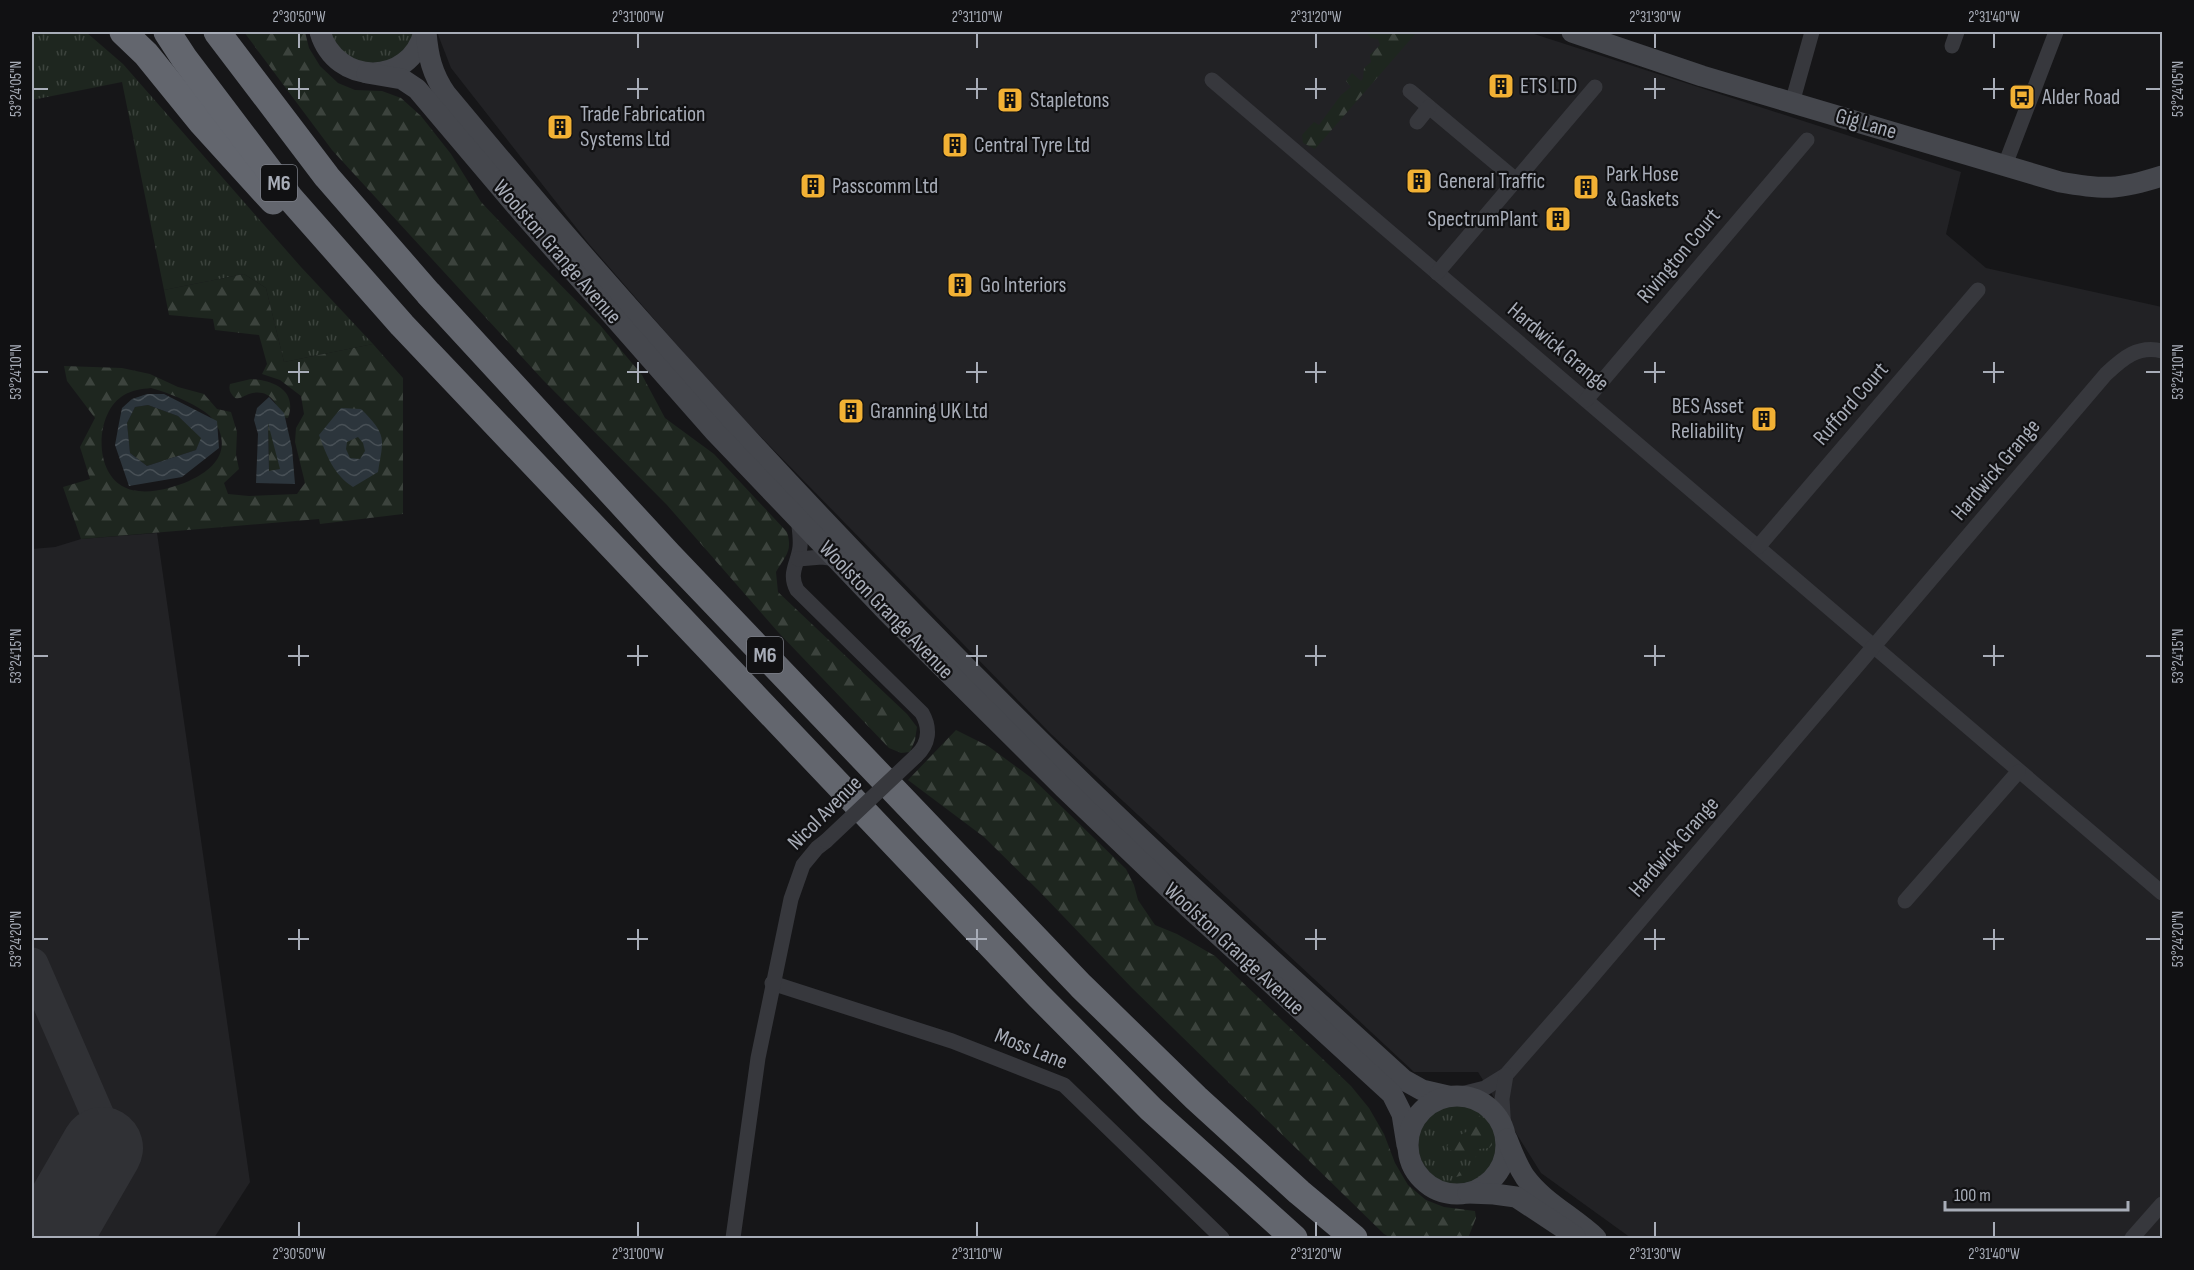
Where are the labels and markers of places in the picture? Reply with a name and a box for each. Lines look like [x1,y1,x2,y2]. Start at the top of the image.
building icon: ETS LTD [1486,71,1516,101]
place label: ETS LTD [1520,73,1577,100]
bus stop icon: Alder Road [2007,82,2037,112]
place label: Alder Road [2041,84,2120,111]
building icon: Stapletons [995,85,1025,115]
place label: Stapletons [1030,87,1110,114]
place label: Trade Fabrication Systems Ltd [580,101,706,153]
building icon: Trade Fabrication Systems Ltd [545,112,575,142]
building icon: Central Tyre Ltd [940,130,970,160]
place label: Central Tyre Ltd [974,132,1090,159]
place label: Park Hose & Gaskets [1606,161,1679,213]
building icon: General Traffic [1404,166,1434,196]
place label: General Traffic [1438,168,1545,195]
building icon: Passcomm Ltd [798,171,828,201]
building icon: Park Hose & Gaskets [1571,172,1601,202]
place label: Passcomm Ltd [832,173,938,200]
building icon: SpectrumPlant [1543,204,1573,234]
place label: SpectrumPlant [1427,206,1538,233]
building icon: Go Interiors [945,270,975,300]
place label: Go Interiors [980,272,1067,299]
place label: BES Asset Reliability [1671,393,1744,445]
building icon: Granning UK Ltd [836,396,866,426]
place label: Granning UK Ltd [870,398,988,425]
building icon: BES Asset Reliability [1749,404,1779,434]

